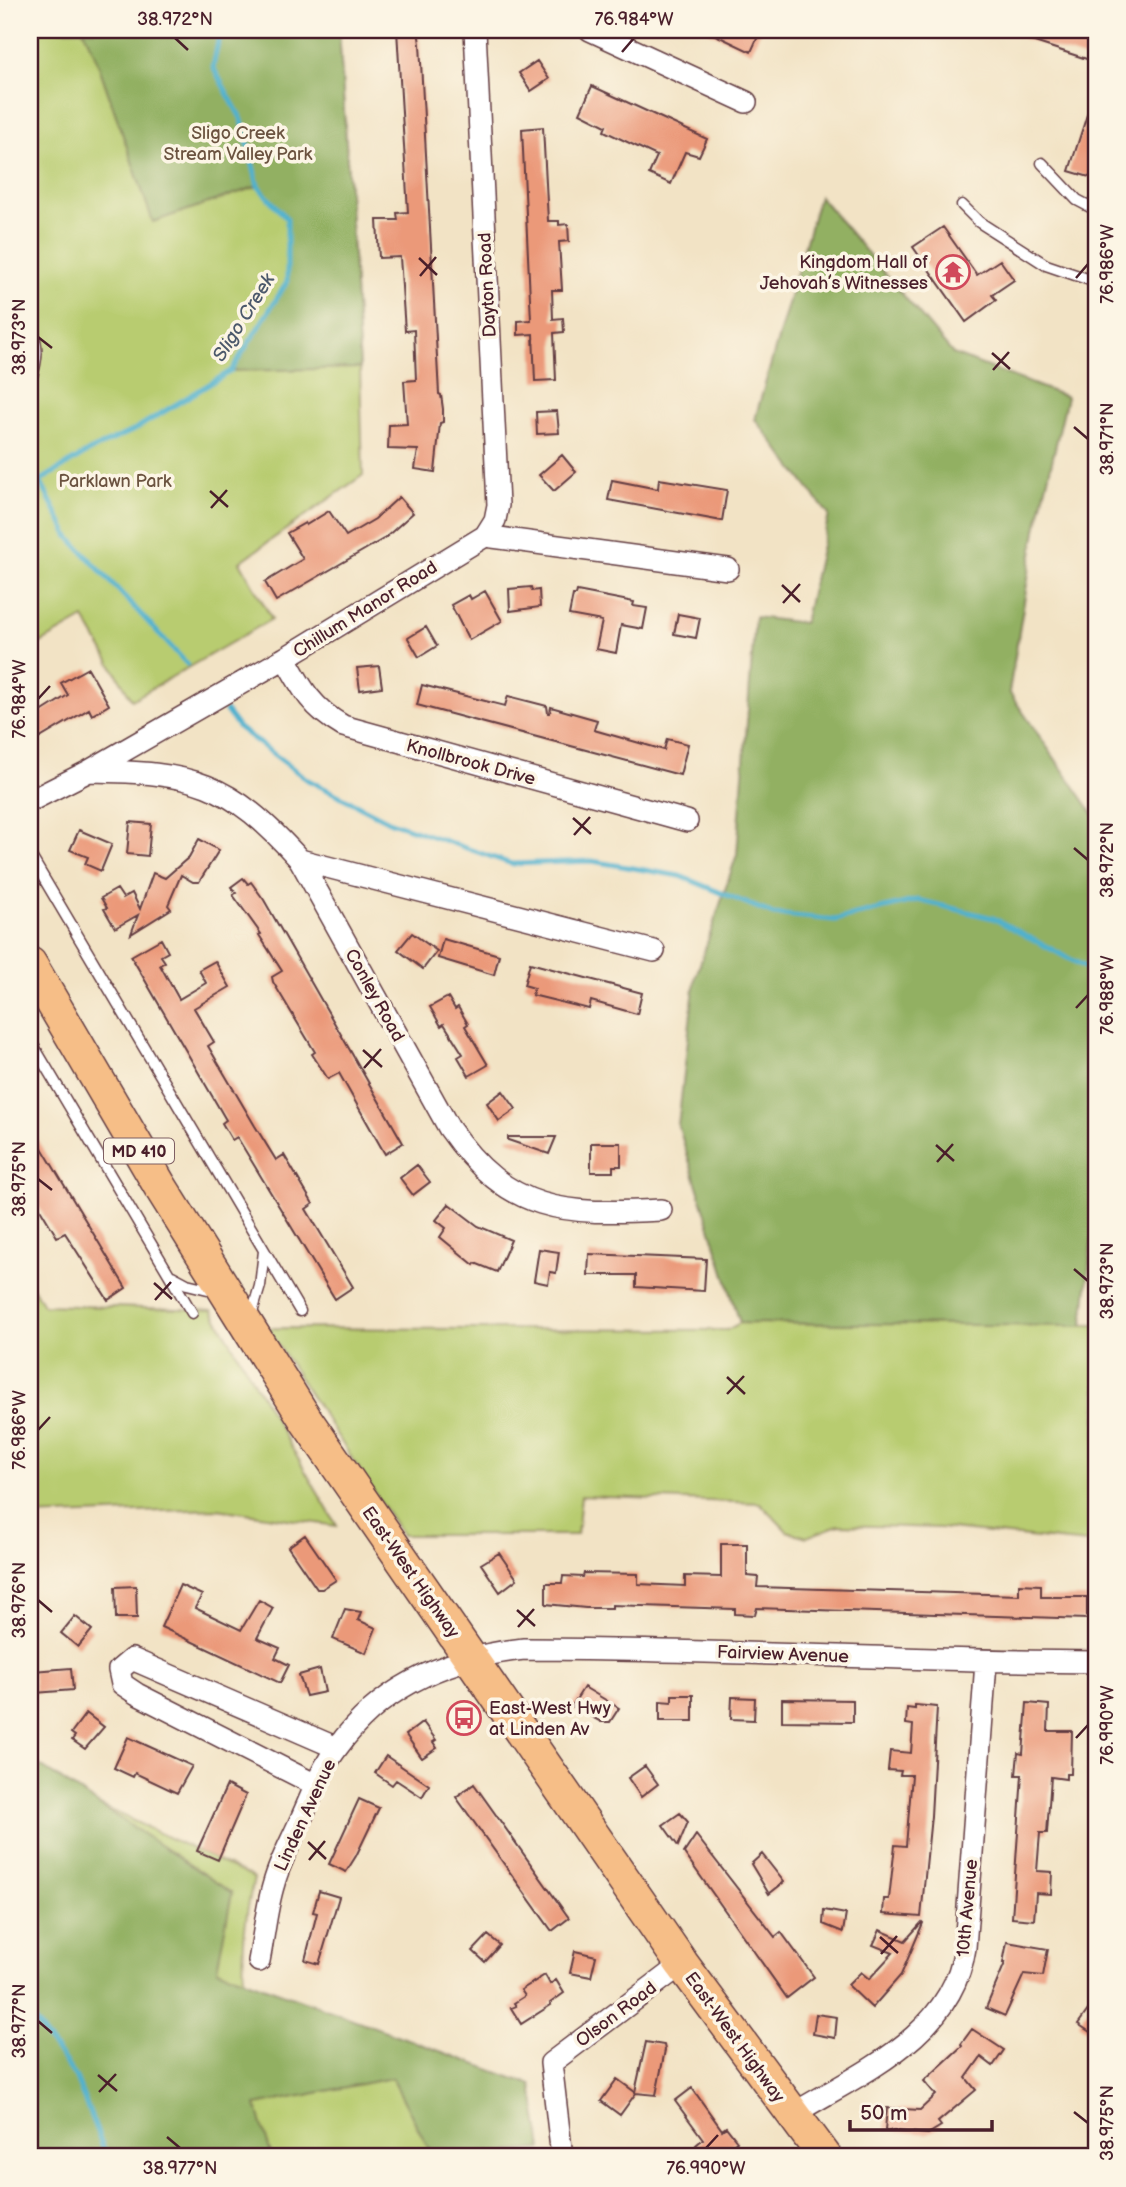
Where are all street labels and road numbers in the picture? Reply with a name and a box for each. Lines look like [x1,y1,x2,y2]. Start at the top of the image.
street label: Dayton Road [474,232,501,338]
street label: Chillum Manor Road [289,557,441,662]
street label: Knollbrook Drive [404,735,538,790]
street label: Conley Road [340,945,409,1045]
road number: MD 410 [104,1138,174,1163]
street label: East-West Highway [357,1502,464,1643]
street label: Fairview Avenue [717,1642,850,1667]
street label: Linden Avenue [270,1756,341,1875]
street label: 10th Avenue [953,1858,982,1958]
street label: East-West Highway [680,1968,789,2107]
street label: Olson Road [572,1977,661,2051]

